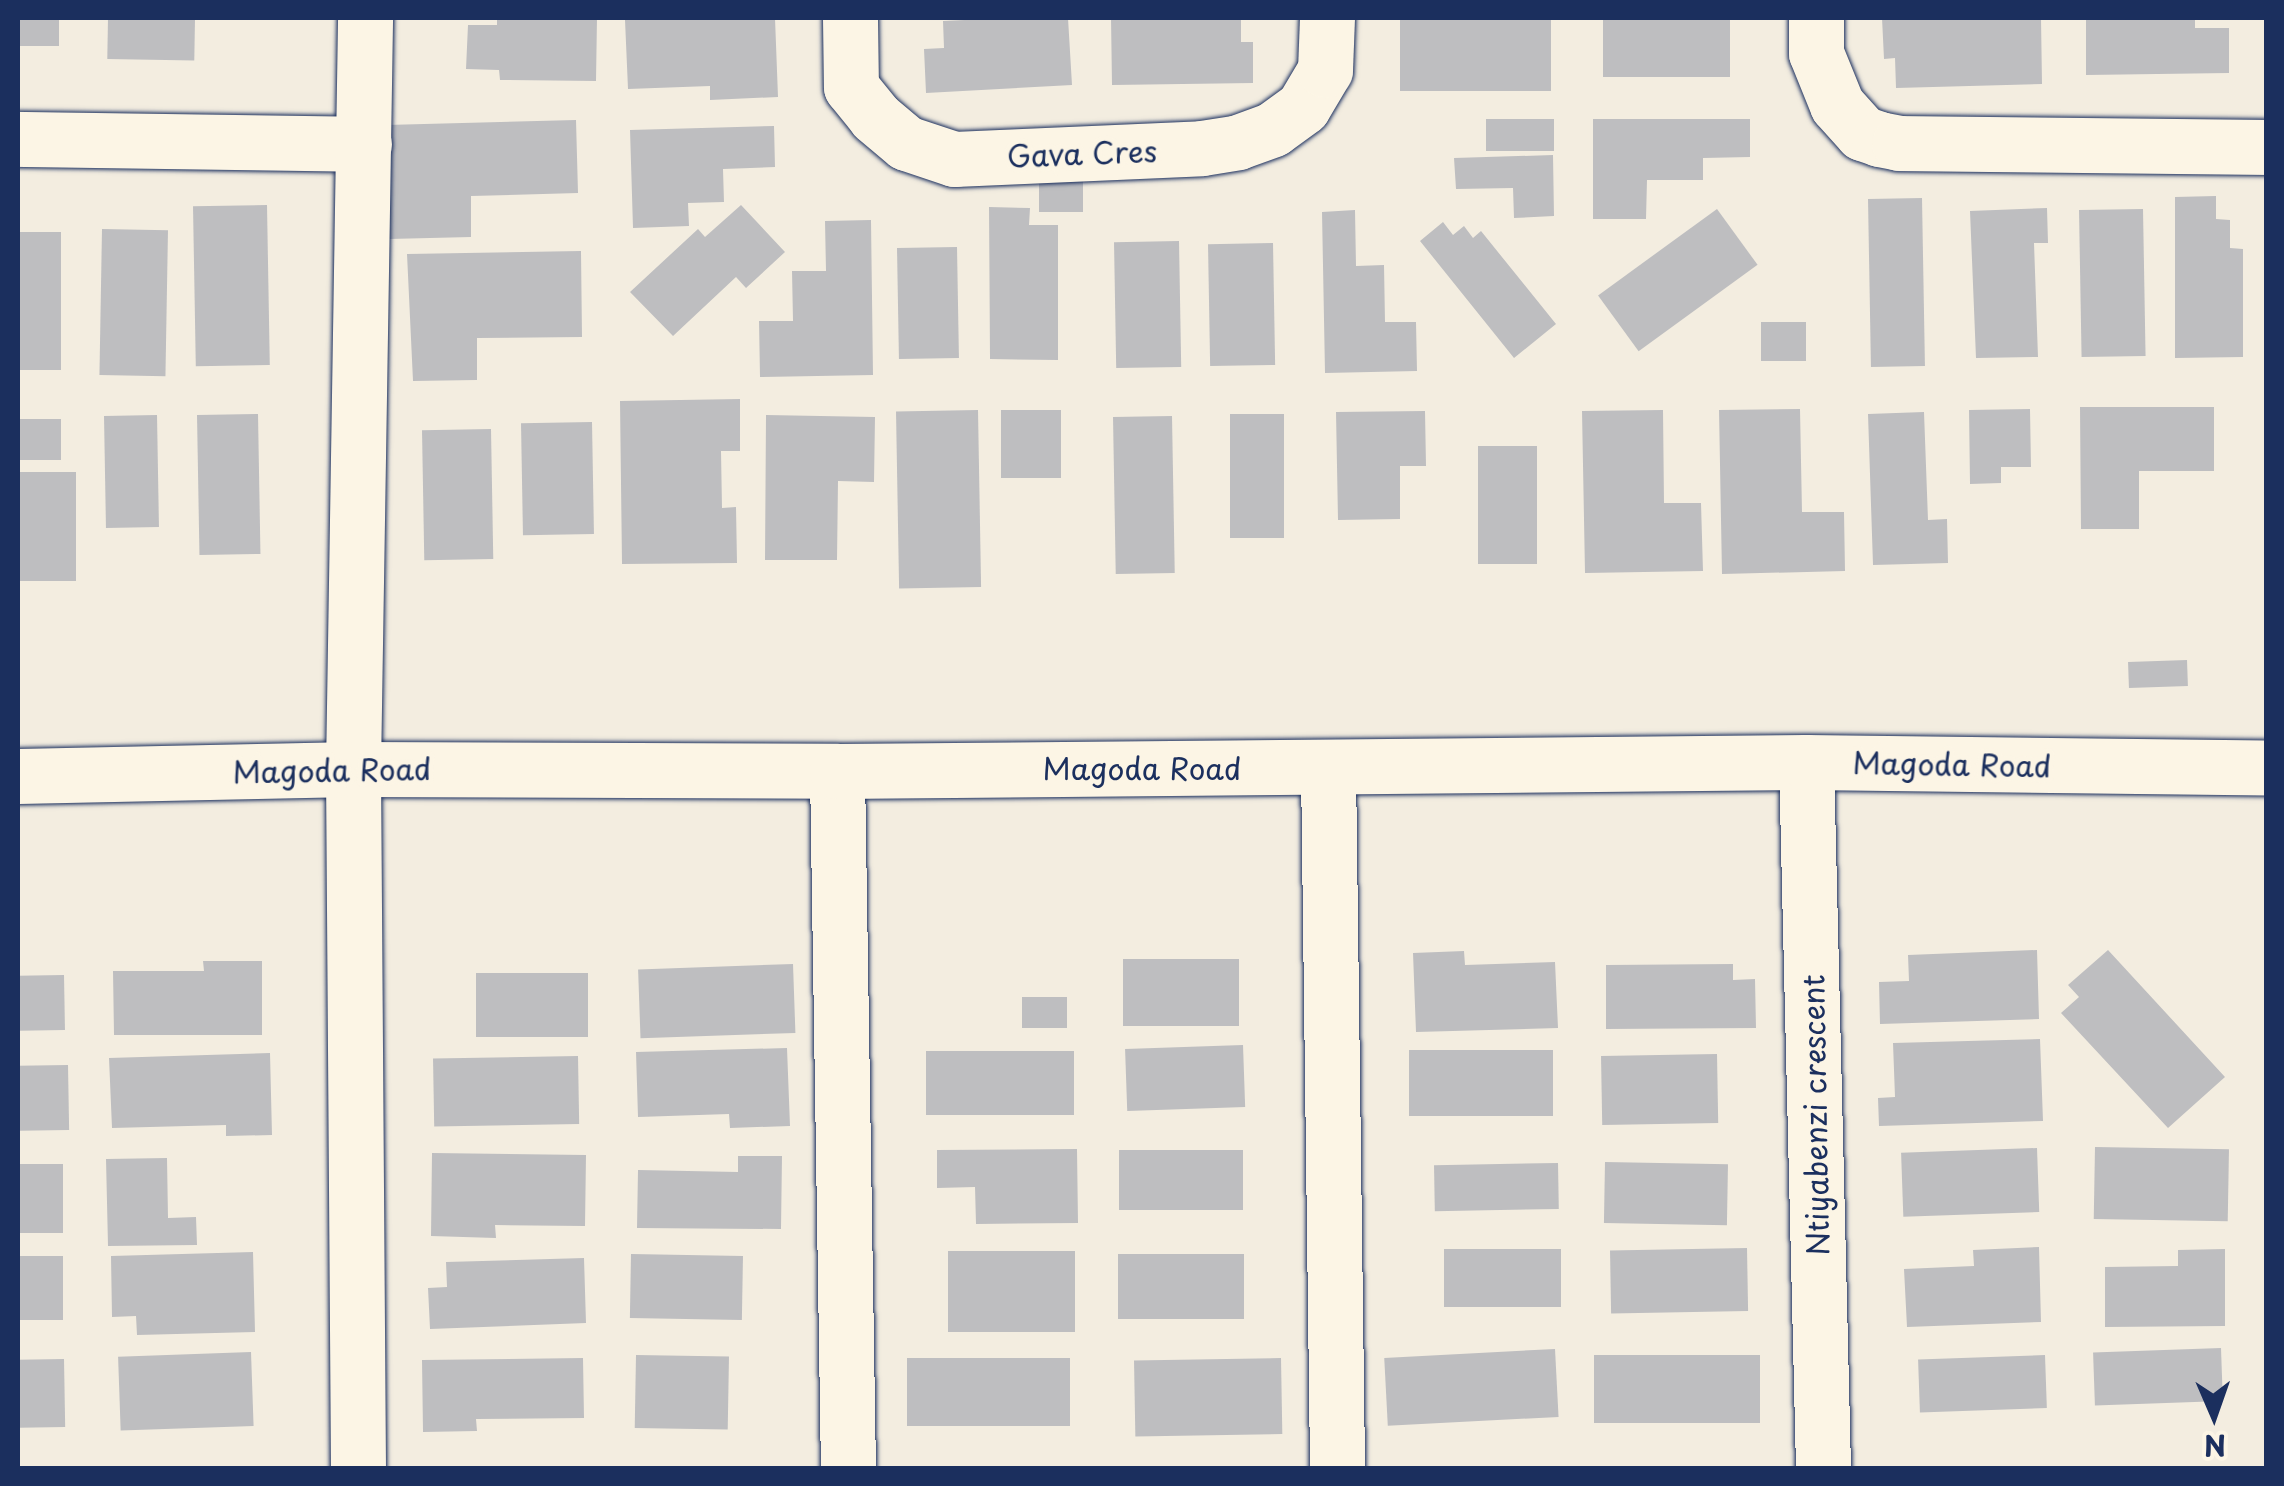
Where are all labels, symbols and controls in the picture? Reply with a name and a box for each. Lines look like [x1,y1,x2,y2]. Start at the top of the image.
street label: Gava Cres [1006,132,1158,174]
street label: Magoda Road [1852,744,2052,784]
street label: Magoda Road [232,750,432,790]
street label: Magoda Road [1042,750,1242,786]
street label: Ntiyabenzi crescent [1795,974,1835,1256]
north arrow [2164,1366,2264,1466]
text: N [2203,1425,2227,1468]

